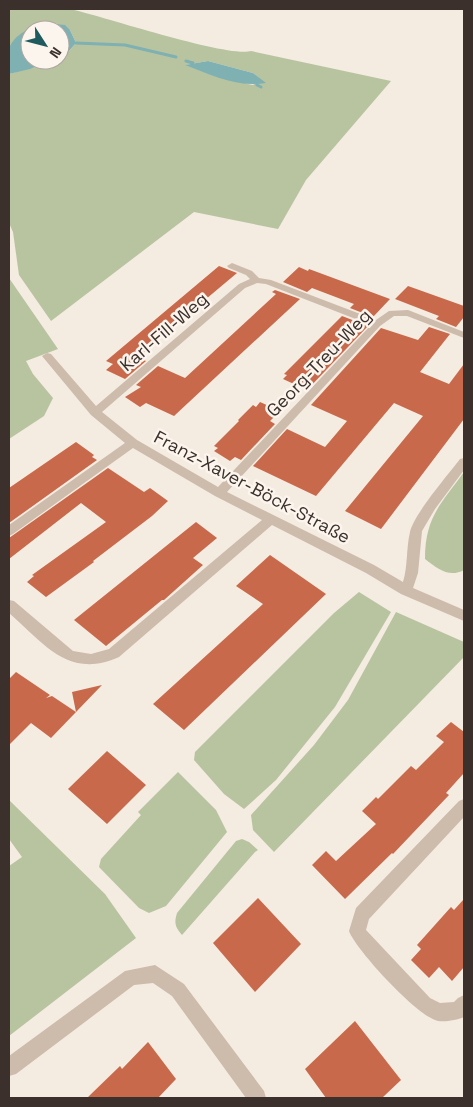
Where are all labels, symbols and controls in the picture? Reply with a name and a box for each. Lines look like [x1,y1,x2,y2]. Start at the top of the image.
north arrow [20,20,70,70]
text: N [45,44,66,62]
street label: Karl-Fill-Weg [115,287,212,376]
street label: Georg-Treu-Weg [261,304,376,421]
street label: Franz-Xaver-Böck-Straße [150,425,354,548]

